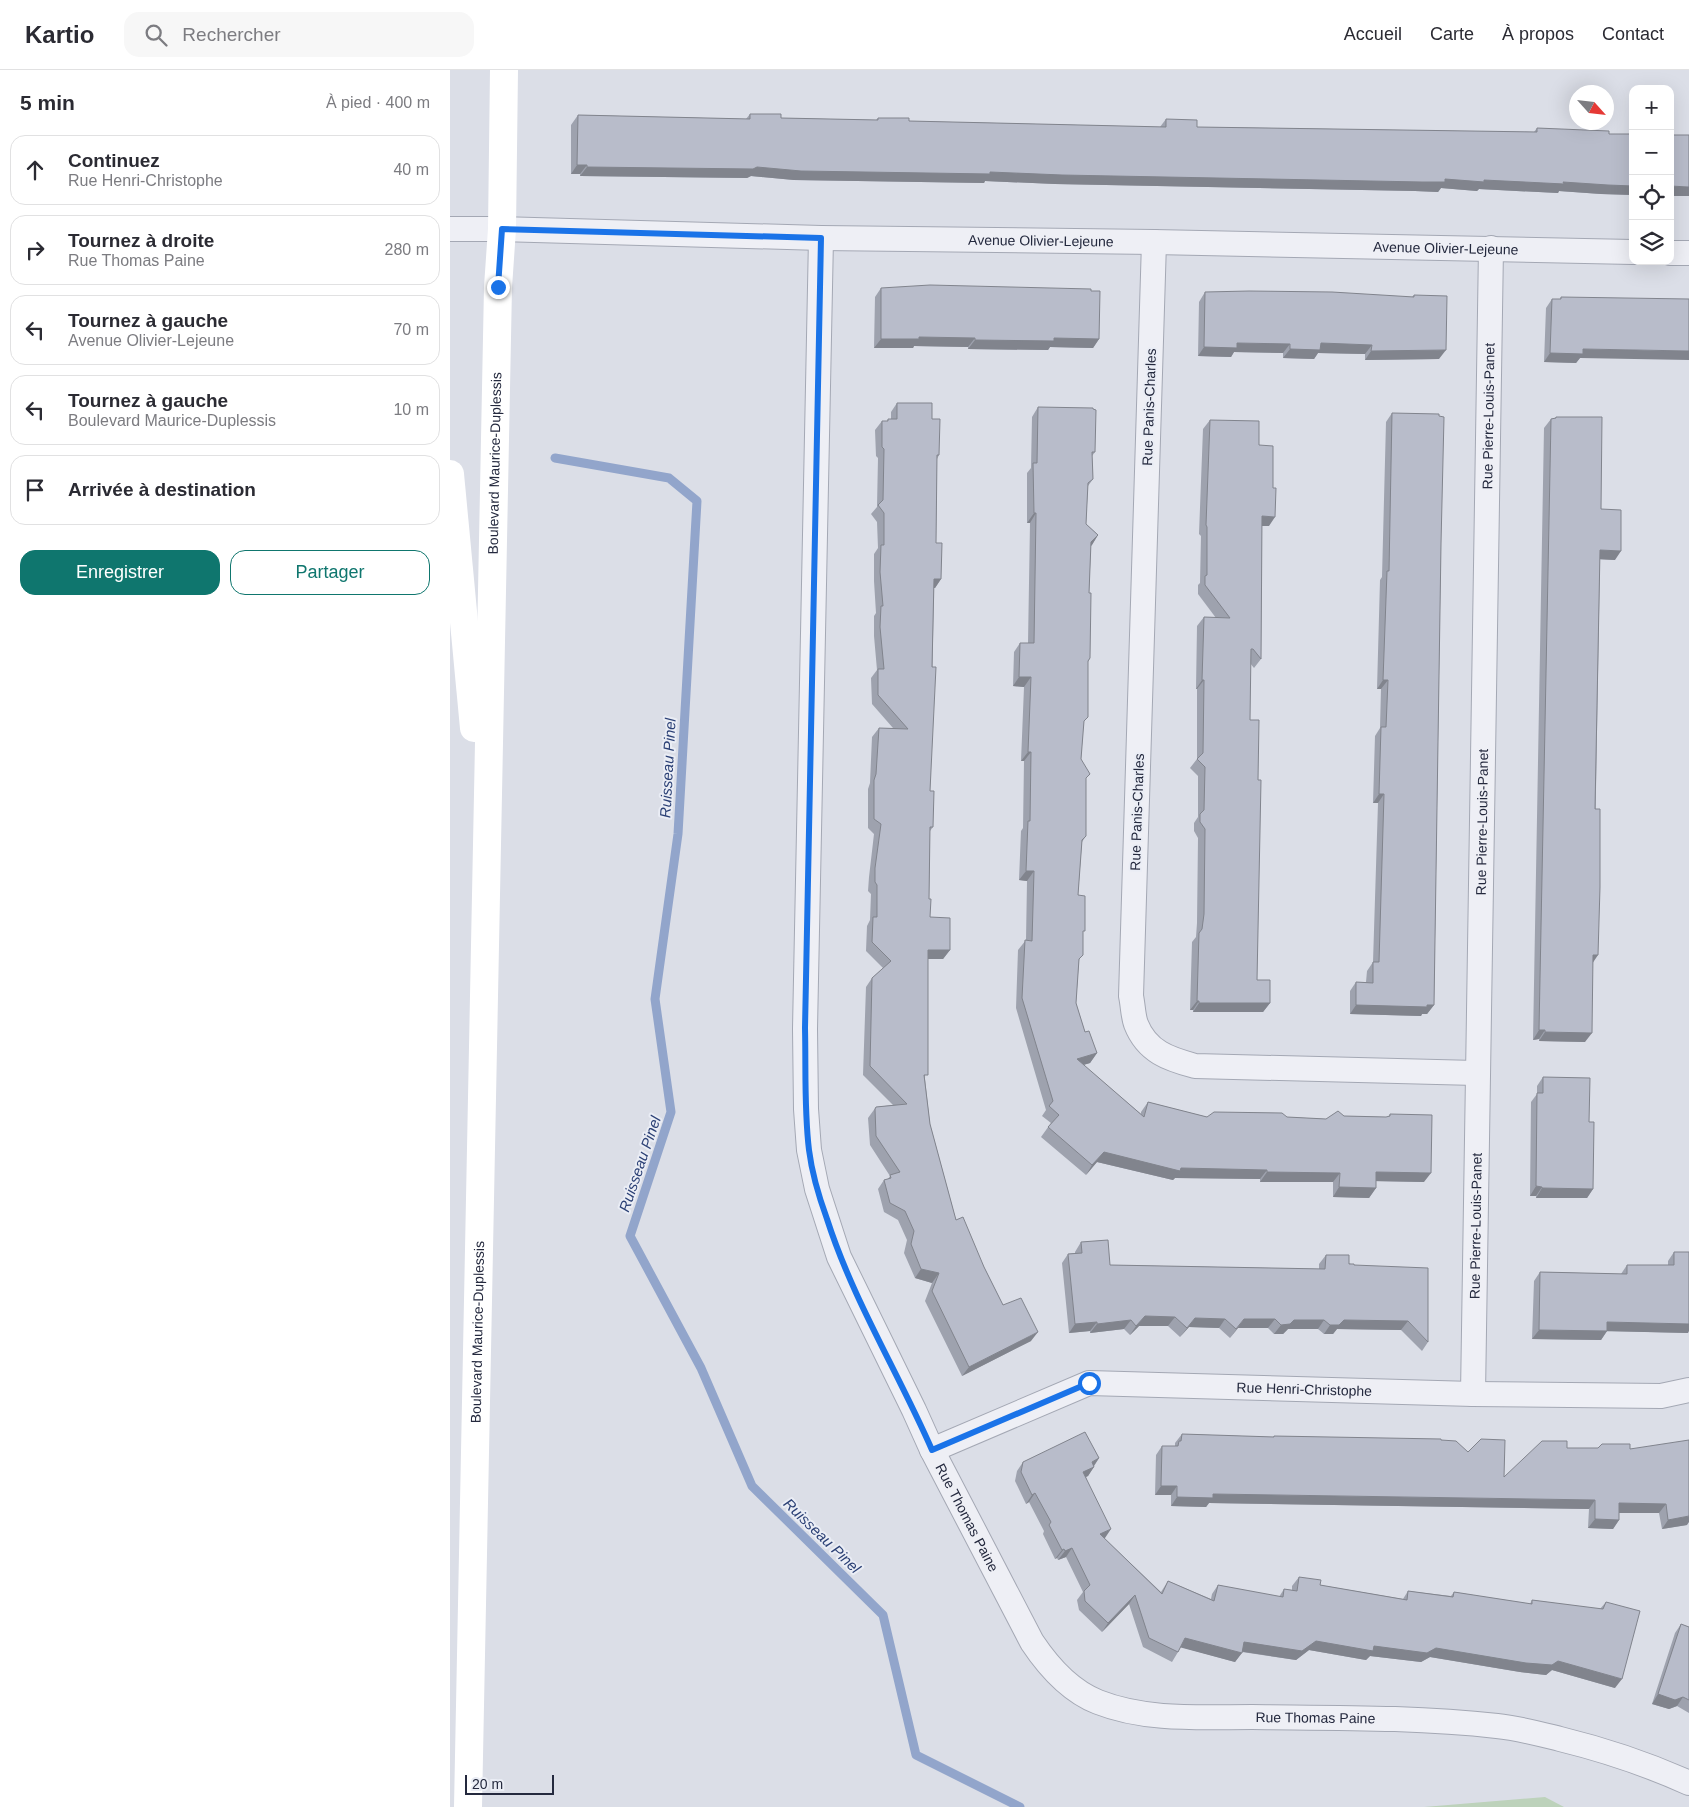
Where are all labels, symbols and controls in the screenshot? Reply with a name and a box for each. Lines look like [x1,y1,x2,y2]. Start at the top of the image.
search box [124,12,474,57]
text: Kartio [25,21,94,48]
icon: search [142,21,170,49]
text: Rechercher [182,24,281,45]
text: Accueil [1344,24,1402,44]
text: Carte [1430,24,1474,44]
text: À propos [1502,24,1574,44]
text: Contact [1602,24,1664,44]
north arrow [1569,85,1614,130]
map controls [1629,85,1674,265]
button: + [1629,85,1674,130]
text: 5 min [20,91,75,114]
text: À pied · 400 m [326,94,430,111]
button: − [1629,130,1674,175]
text: Continuez [68,150,160,171]
icon: ahead [21,156,49,184]
text: 40 m [393,161,429,178]
text: Rue Henri-Christophe [68,172,223,189]
button: locate [1629,175,1674,220]
button: layers [1629,220,1674,265]
text: Tournez à droite [68,230,214,251]
street label: Avenue Olivier-Lejeune [968,232,1114,250]
icon: right [21,236,49,264]
street label: Avenue Olivier-Lejeune [1373,239,1519,258]
text: 280 m [385,241,429,258]
text: Rue Thomas Paine [68,252,205,269]
route end [487,276,510,299]
text: Tournez à gauche [68,310,228,331]
icon: left [21,316,49,344]
text: 70 m [393,321,429,338]
text: Avenue Olivier-Lejeune [68,332,234,349]
street label: Rue Pierre-Louis-Panet [1479,343,1498,489]
street label: Rue Panis-Charles [1139,348,1159,466]
street label: Boulevard Maurice-Duplessis [485,372,504,555]
text: Tournez à gauche [68,390,228,411]
icon: left [21,396,49,424]
text: 10 m [393,401,429,418]
text: Boulevard Maurice-Duplessis [68,412,276,429]
icon: arrive [21,476,49,504]
text: Arrivée à destination [68,479,256,500]
button: Enregistrer [20,550,220,595]
button: Partager [230,550,430,595]
water label: Ruisseau Pinel [656,717,679,818]
street label: Rue Pierre-Louis-Panet [1473,749,1491,895]
street label: Rue Panis-Charles [1127,753,1147,871]
water label: Ruisseau Pinel [615,1113,664,1214]
street label: Rue Pierre-Louis-Panet [1466,1153,1485,1299]
street label: Boulevard Maurice-Duplessis [468,1241,487,1423]
route start [1078,1372,1101,1395]
street label: Rue Henri-Christophe [1236,1379,1372,1399]
street label: Rue Thomas Paine [932,1461,1002,1575]
water label: Ruisseau Pinel [780,1495,865,1577]
street label: Rue Thomas Paine [1255,1709,1376,1727]
scale bar [465,1772,554,1795]
text: 20 m [472,1776,503,1792]

